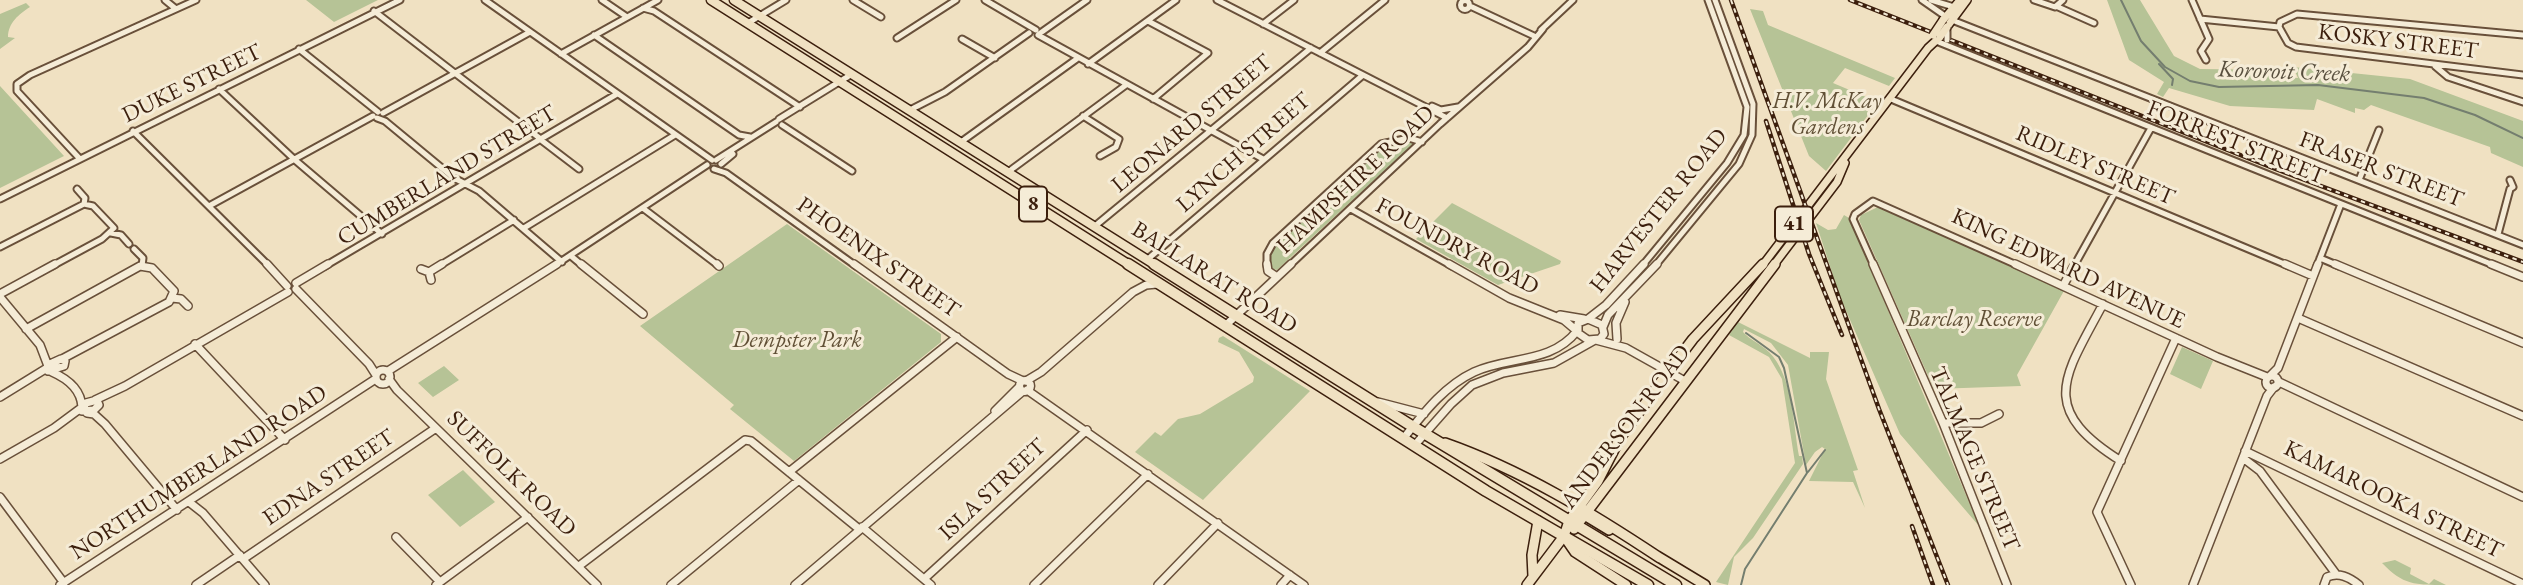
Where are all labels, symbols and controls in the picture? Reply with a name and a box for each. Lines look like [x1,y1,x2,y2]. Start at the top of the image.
street label: KOSKY STREET [2316,18,2480,66]
street label: DUKE STREET [118,38,266,130]
street label: LEONARD STREET [1106,49,1278,199]
water label: Kororoit Creek [2217,55,2351,89]
street label: LYNCH STREET [1171,87,1317,219]
park label: H.V. McKay Gardens [1772,88,1882,142]
street label: FORREST STREET [2143,95,2329,191]
street label: CUMBERLAND STREET [333,100,561,252]
street label: HAMPSHIRE ROAD [1271,100,1441,260]
street label: RIDLEY STREET [2011,120,2179,212]
street label: HARVESTER ROAD [1584,123,1734,299]
street label: FRASER STREET [2295,126,2467,214]
road number: 8 [1019,186,1047,222]
street label: PHOENIX STREET [791,191,965,325]
street label: FOUNDRY ROAD [1371,192,1543,302]
street label: KING EDWARD AVENUE [1947,203,2189,335]
road number: 41 [1775,206,1813,242]
street label: BALLARAT ROAD [1126,216,1302,340]
park label: Barclay Reserve [1907,306,2041,334]
park label: Dempster Park [732,327,862,355]
street label: ANDERSON ROAD [1555,339,1697,515]
street label: TALMAGE STREET [1923,363,2025,555]
street label: NORTHUMBERLAND ROAD [65,380,333,566]
street label: SUFFOLK ROAD [441,405,581,543]
street label: EDNA STREET [258,424,400,532]
street label: ISLA STREET [934,433,1052,547]
street label: KAMAROOKA STREET [2279,435,2507,565]

